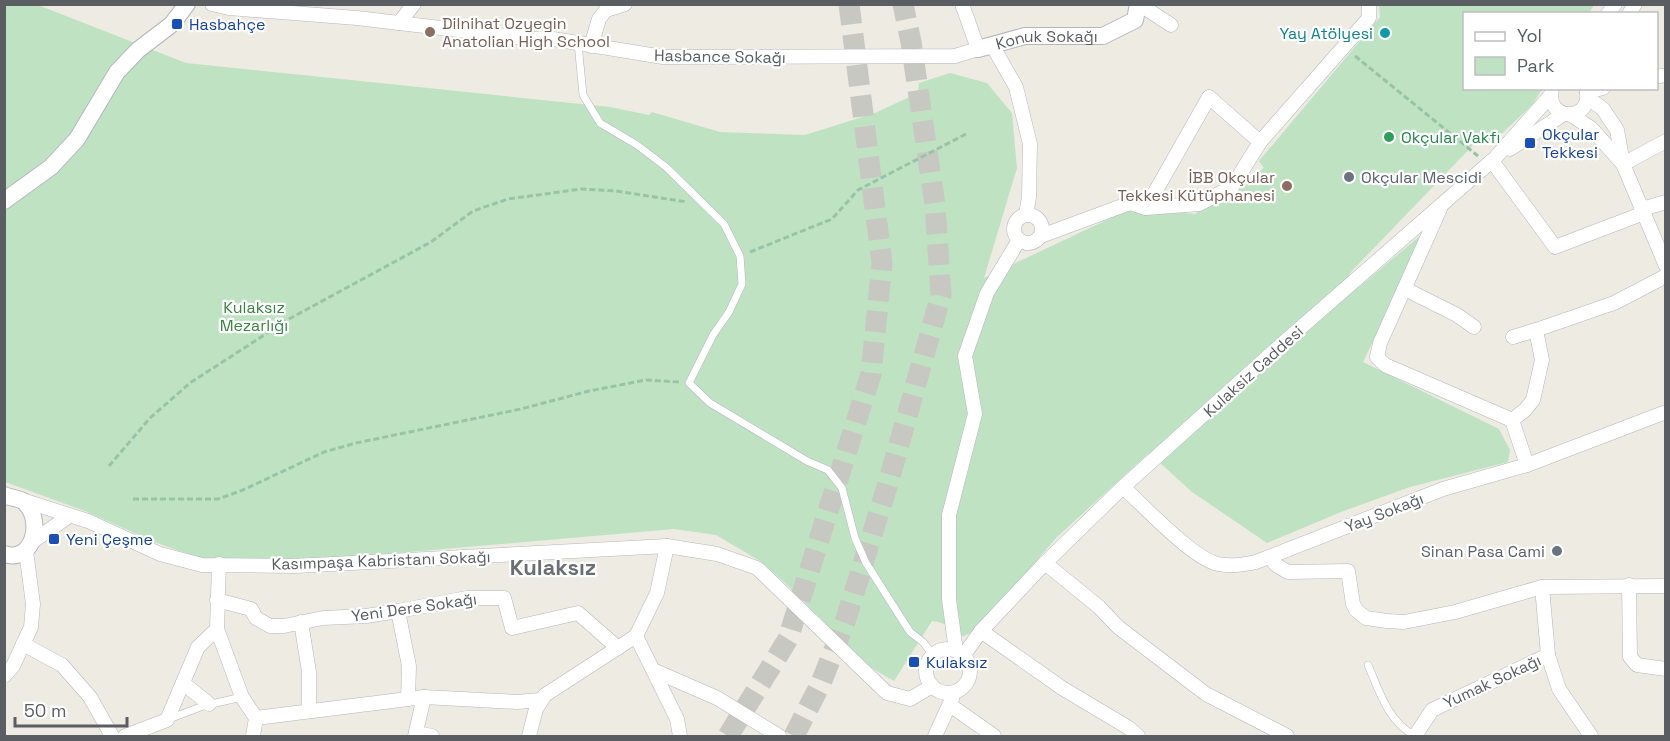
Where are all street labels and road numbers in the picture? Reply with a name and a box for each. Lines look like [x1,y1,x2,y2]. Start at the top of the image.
street label: Konuk Sokağı [993,26,1098,55]
street label: Hasbance Sokağı [654,45,786,68]
street label: Kulaksiz Caddesi [1199,321,1308,422]
street label: Yay Sokağı [1342,488,1427,537]
street label: Kasımpaşa Kabristanı Sokağı [271,546,491,575]
street label: Yeni Dere Sokağı [350,588,478,627]
street label: Yumak Sokağı [1440,650,1544,713]

